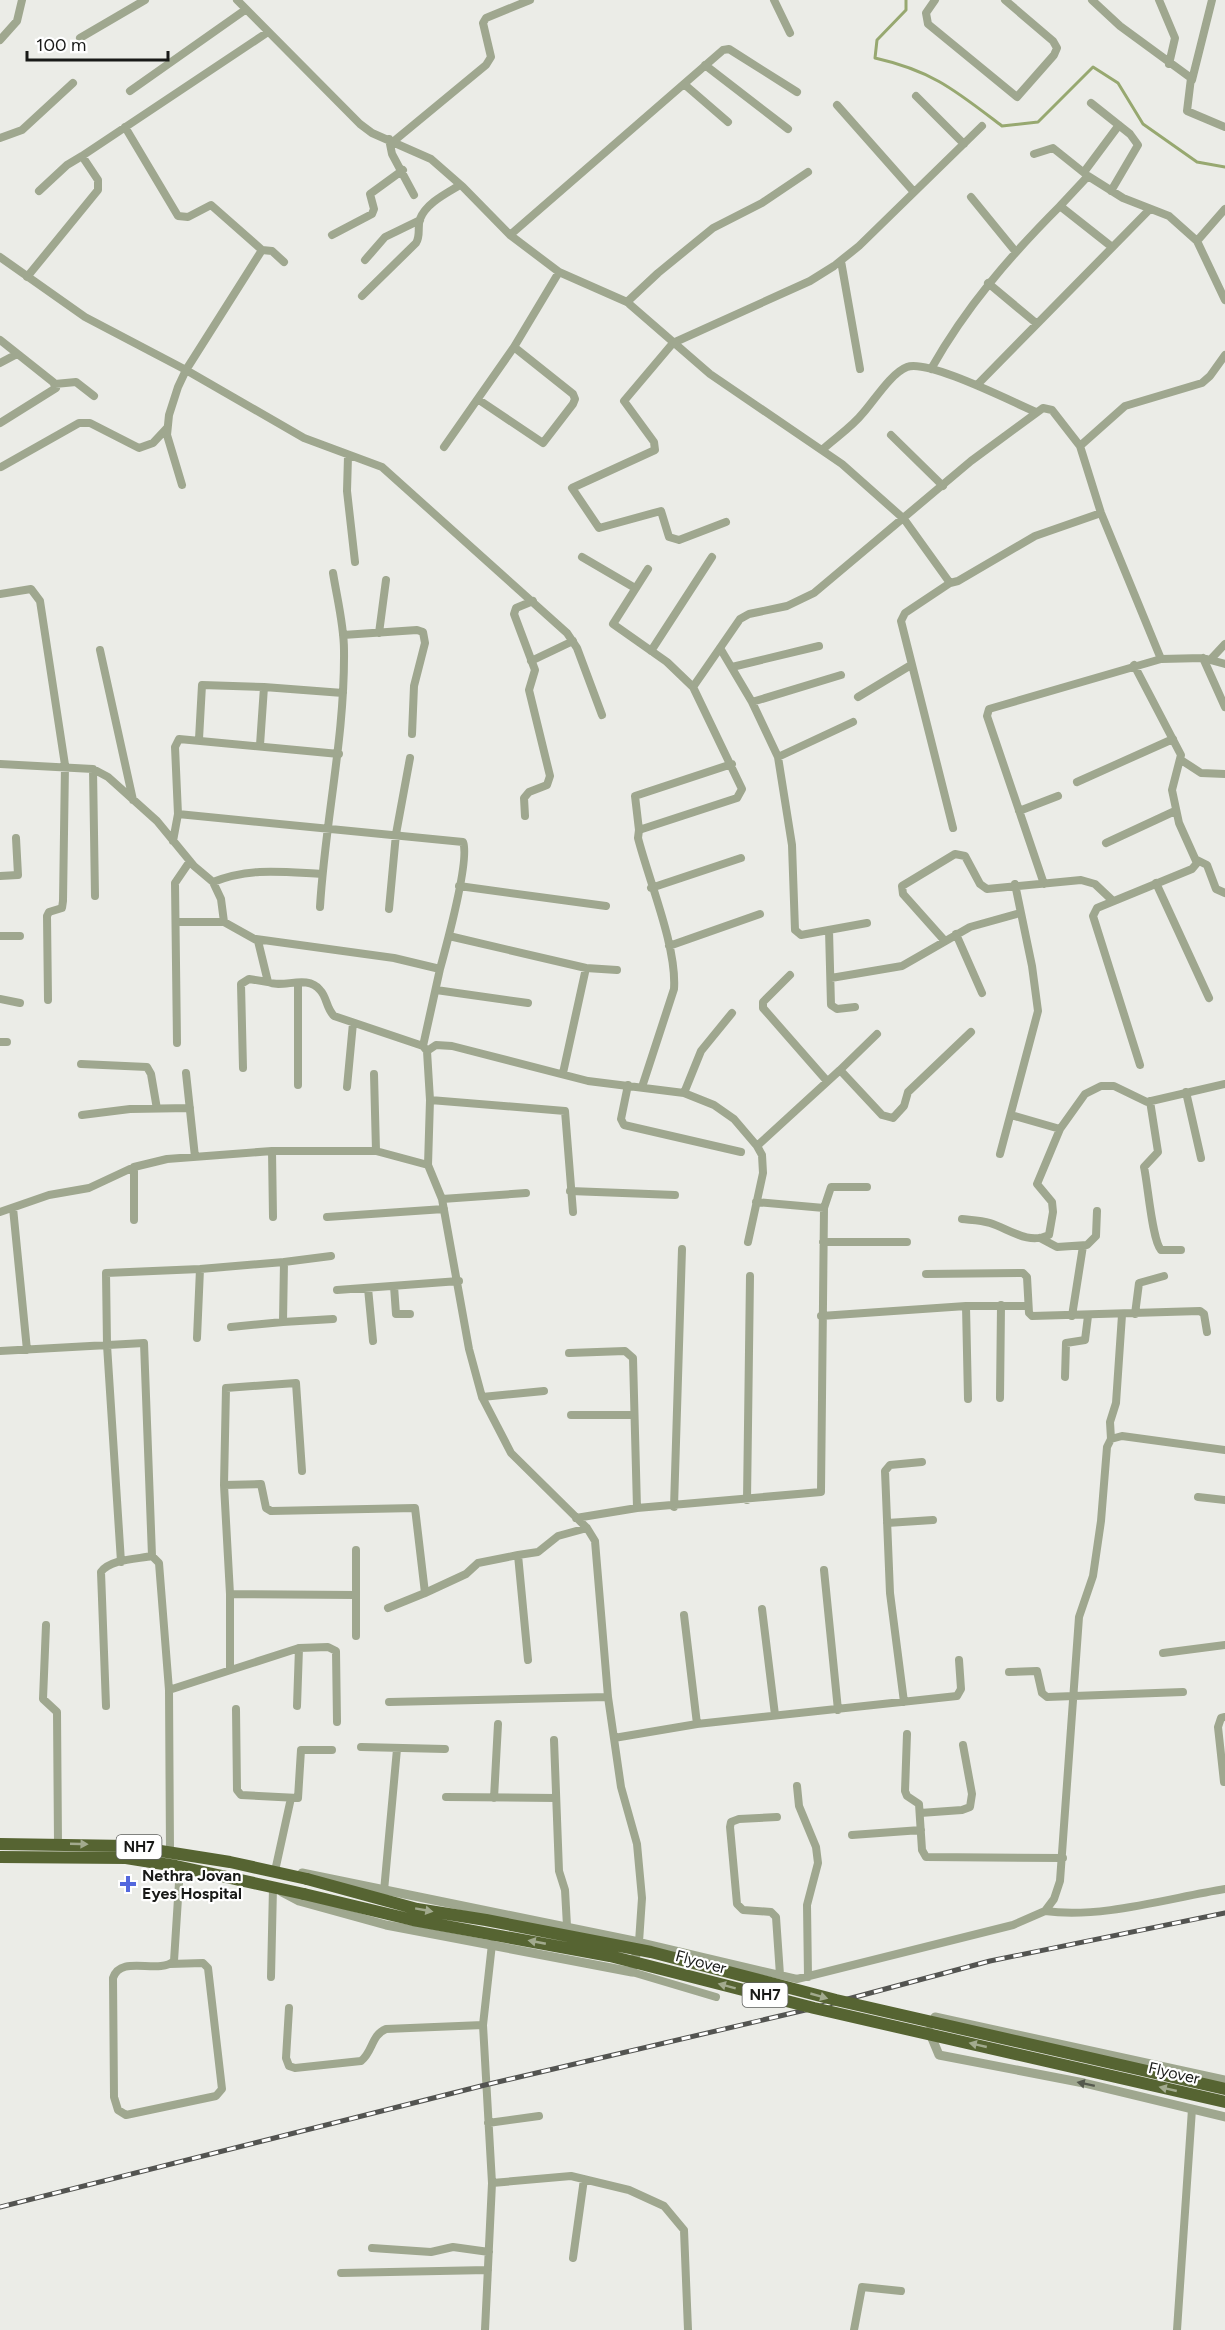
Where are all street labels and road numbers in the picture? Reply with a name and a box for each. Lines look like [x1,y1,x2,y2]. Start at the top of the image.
road number: NH7 [116,1835,162,1859]
street label: Flyover [674,1946,729,1978]
road number: NH7 [742,1983,788,2007]
street label: Flyover [1147,2058,1202,2088]

